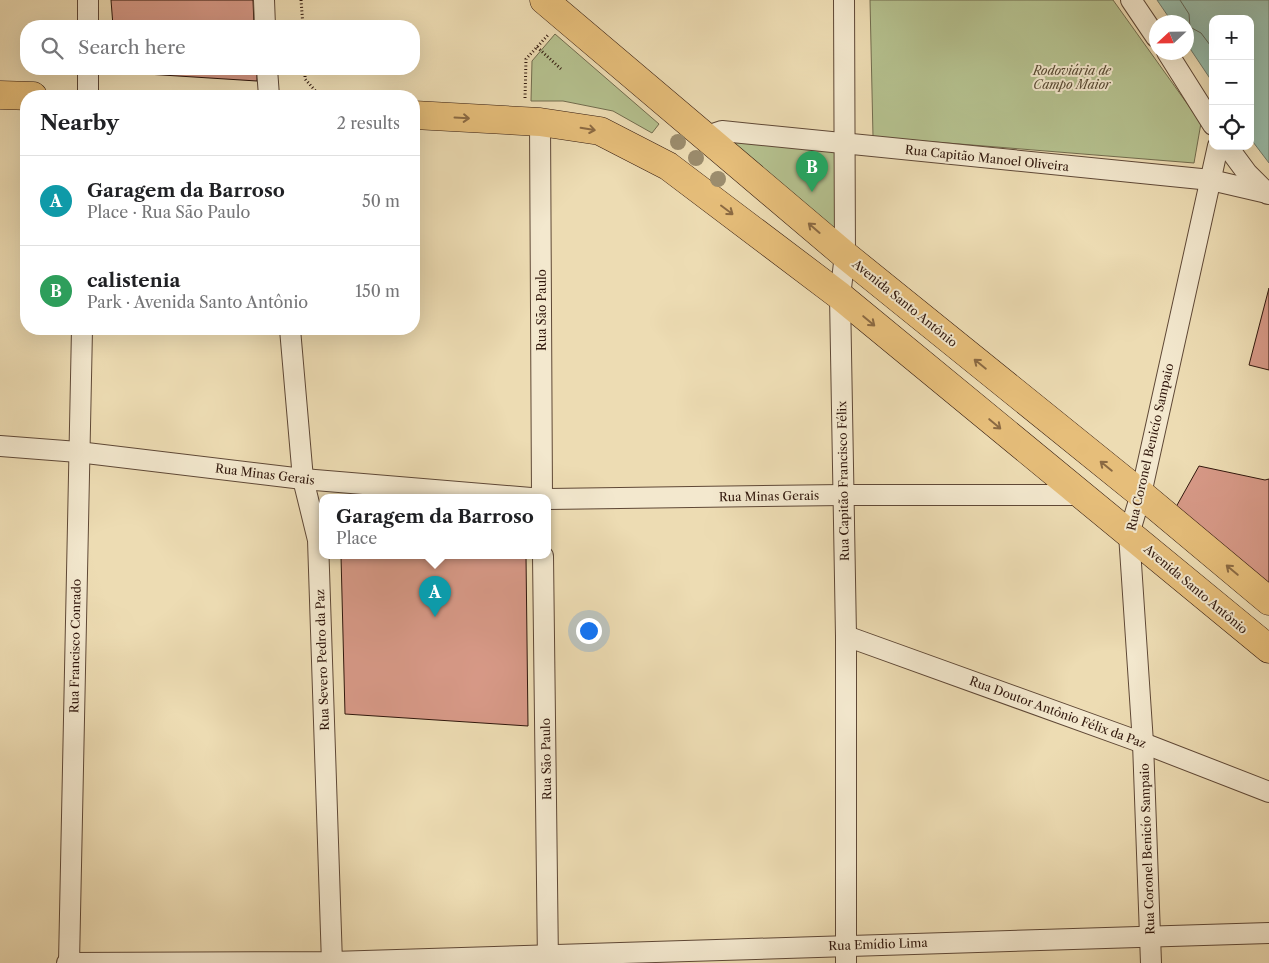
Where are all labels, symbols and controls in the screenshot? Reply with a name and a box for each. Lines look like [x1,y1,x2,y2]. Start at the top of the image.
north arrow [1149,15,1194,60]
map controls [1209,15,1254,150]
button: + [1209,15,1254,60]
search box [20,20,420,75]
icon: search [38,34,66,62]
text: Search here [78,36,186,59]
button: − [1209,60,1254,105]
park label: Rodoviária de Campo Maior [1032,63,1112,92]
button: locate [1209,105,1254,150]
text: Nearby [40,110,119,135]
text: 2 results [337,113,400,133]
one-way arrow [454,113,470,122]
one-way arrow [580,125,596,135]
street label: Rua Capitão Manoel Oliveira [904,142,1070,174]
pin: B [796,151,828,192]
text: Garagem da Barroso [87,179,285,202]
text: A [50,191,62,211]
text: 50 m [362,191,400,211]
text: Place · Rua São Paulo [87,202,250,222]
one-way arrow [720,205,733,216]
one-way arrow [807,222,820,234]
street label: Avenida Santo Antônio [849,255,961,350]
text: calistenia [87,269,180,292]
street label: Rua São Paulo [534,269,549,351]
text: B [50,281,62,301]
text: 150 m [355,281,400,301]
text: Park · Avenida Santo Antônio [87,292,308,312]
one-way arrow [863,315,876,326]
one-way arrow [974,359,987,370]
street label: Rua Coronel Benicío Sampaio [1123,362,1177,532]
street label: Rua Capitão Francisco Félix [834,401,852,561]
one-way arrow [988,419,1001,430]
street label: Rua Minas Gerais [214,460,316,488]
one-way arrow [1100,461,1113,472]
street label: Rua Minas Gerais [719,488,819,504]
popup [319,494,551,559]
text: Garagem da Barroso [336,505,534,528]
text: Place [336,528,377,548]
street label: Avenida Santo Antônio [1140,541,1251,637]
one-way arrow [1225,564,1238,575]
pin: A [419,576,451,617]
street label: Rua Francisco Conrado [66,579,84,713]
street label: Rua Severo Pedro da Paz [312,589,332,731]
your location [576,618,602,644]
street label: Rua Doutor Antônio Félix da Paz [968,673,1148,751]
street label: Rua São Paulo [538,718,554,800]
street label: Rua Coronel Benicío Sampaio [1137,763,1157,935]
street label: Rua Emídio Lima [828,935,928,953]

